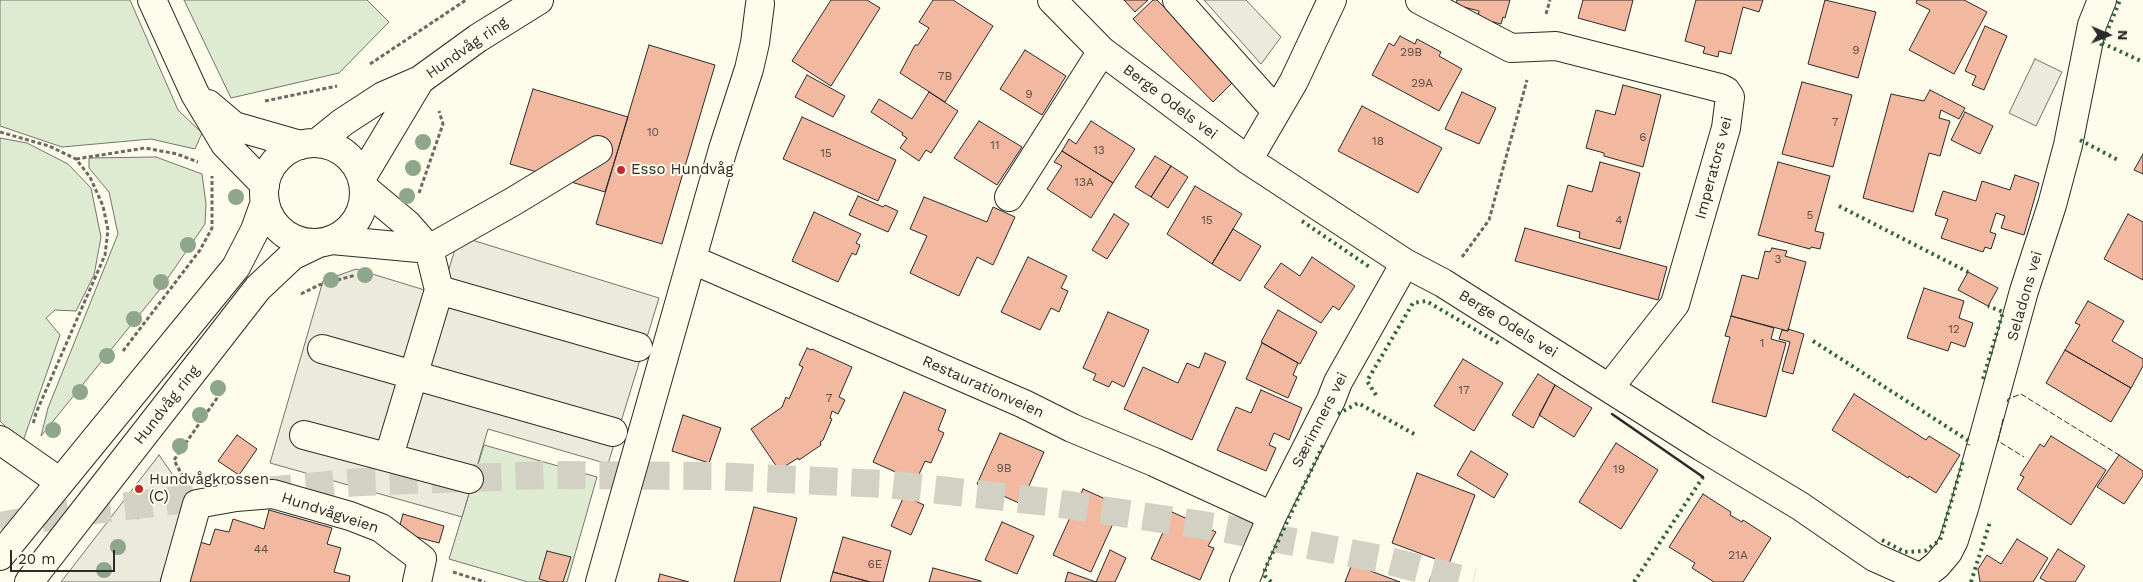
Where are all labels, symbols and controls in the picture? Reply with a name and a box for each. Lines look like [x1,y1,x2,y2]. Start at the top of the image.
north arrow [2083,10,2133,60]
street label: Hundvåg ring [423,13,511,83]
text: N [2115,30,2131,41]
house number: 9 [1852,43,1860,57]
house number: 29B [1400,45,1422,59]
street label: Berge Odels vei [1119,61,1221,143]
house number: 7B [938,69,952,83]
house number: 29A [1411,76,1433,90]
house number: 9 [1025,87,1033,101]
street label: Imperators vei [1692,115,1736,221]
house number: 7 [1832,115,1838,129]
house number: 10 [647,125,659,139]
house number: 6 [1639,130,1647,144]
house number: 18 [1372,134,1384,148]
house number: 11 [990,138,1000,152]
house number: 13 [1093,143,1105,157]
house number: 15 [820,146,832,160]
place label: Esso Hundvåg [631,161,733,179]
marker: Esso Hundvåg [615,164,627,176]
house number: 13A [1074,175,1094,189]
house number: 5 [1807,208,1813,222]
house number: 15 [1201,213,1213,227]
house number: 4 [1615,213,1623,227]
street label: Seladons vei [2004,249,2046,343]
house number: 3 [1775,252,1781,266]
street label: Berge Odels vei [1455,286,1561,362]
house number: 12 [1948,322,1960,336]
house number: 1 [1760,336,1764,350]
street label: Restaurationveien [919,352,1047,422]
street label: Hundvåg ring [131,362,203,448]
street label: Særimners vei [1288,369,1352,471]
house number: 17 [1458,383,1470,397]
house number: 7 [826,391,832,405]
house number: 9B [996,461,1012,475]
house number: 19 [1613,462,1625,476]
place label: Hundvågkrossen (C) [149,471,269,506]
marker: Hundvågkrossen (C) [133,483,145,495]
street label: Hundvågveien [279,489,381,537]
scale bar [12,540,118,572]
house number: 44 [254,542,268,556]
house number: 21A [1728,548,1748,562]
text: 20 m [18,550,56,568]
house number: 6E [868,557,882,571]

